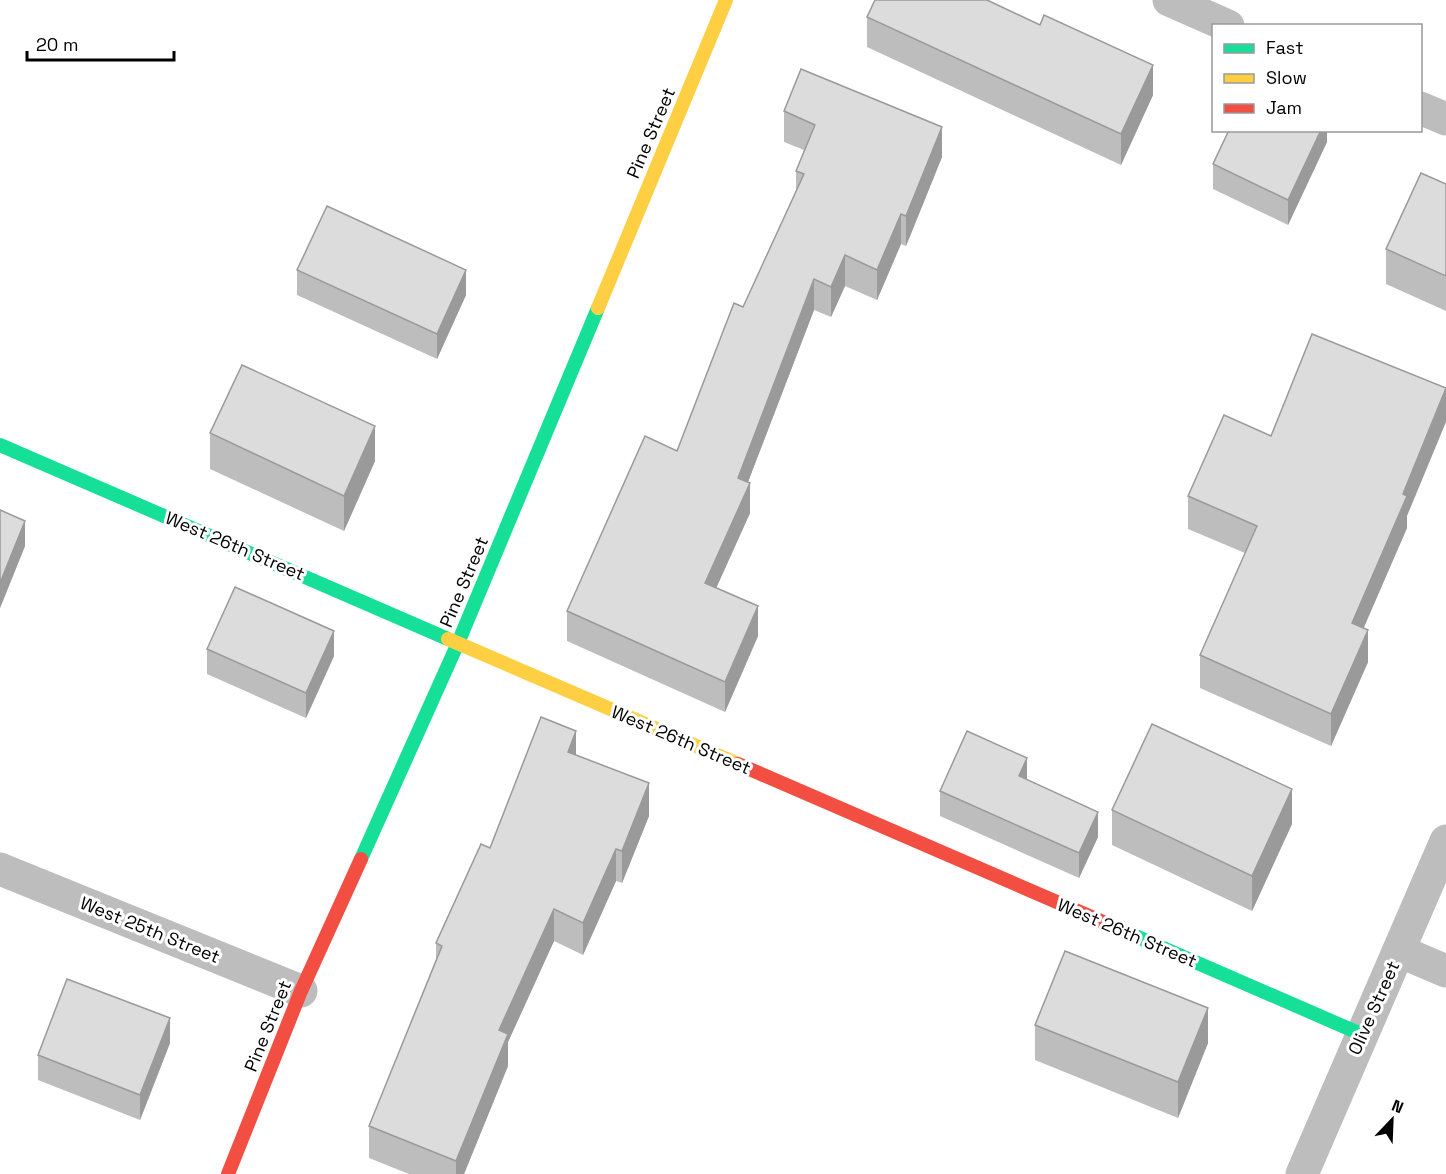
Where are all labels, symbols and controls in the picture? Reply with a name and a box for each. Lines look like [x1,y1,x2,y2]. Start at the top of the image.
scale bar [27,24,174,62]
legend [1212,24,1422,132]
text: 20 m [36,33,79,56]
text: Fast [1266,36,1303,59]
text: Slow [1266,66,1307,89]
street label: Pine Street [621,84,680,182]
text: Jam [1266,96,1302,119]
street label: West 26th Street [162,506,308,585]
street label: Pine Street [434,533,493,631]
street label: West 26th Street [608,700,754,779]
street label: West 25th Street [77,891,224,968]
street label: West 26th Street [1054,893,1200,972]
street label: Olive Street [1343,957,1404,1058]
street label: Pine Street [239,977,296,1075]
north arrow [1362,1090,1422,1150]
text: N [1389,1095,1407,1118]

